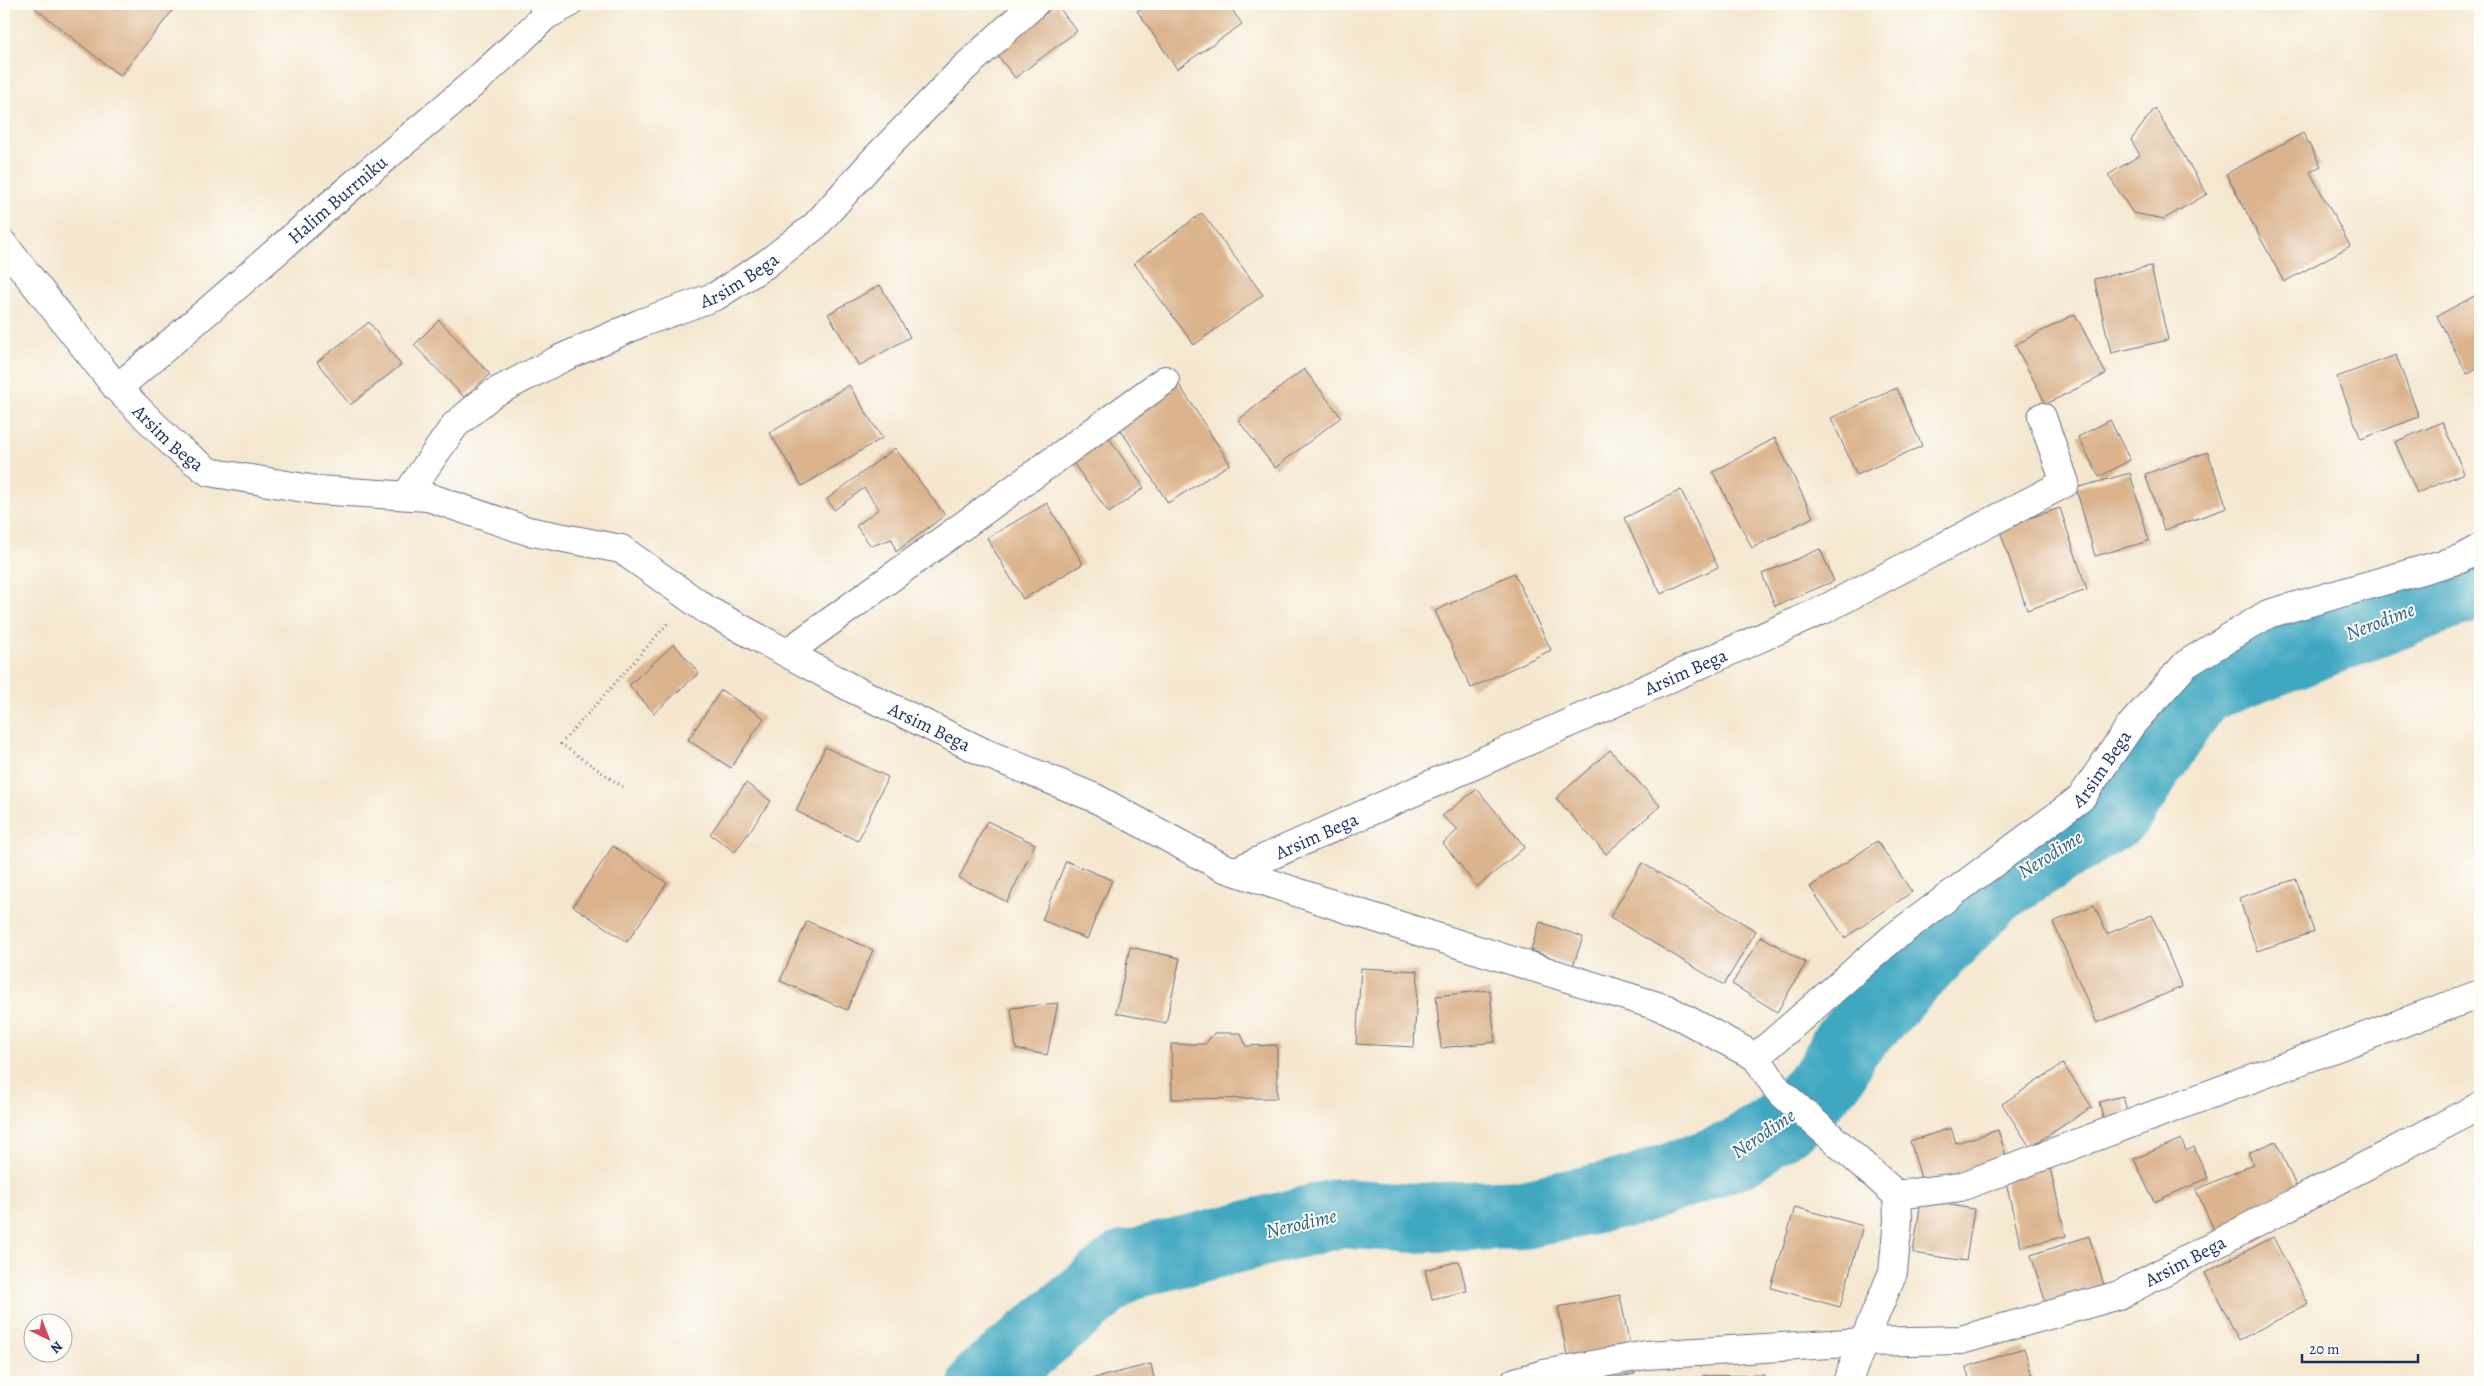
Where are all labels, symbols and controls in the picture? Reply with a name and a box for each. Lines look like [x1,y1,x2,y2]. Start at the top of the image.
street label: Halim Burrniku [282,149,394,250]
street label: Arsim Bega [696,247,785,315]
street label: Arsim Bega [126,398,209,478]
water label: Nerodime [2342,596,2419,647]
street label: Arsim Bega [1639,642,1732,702]
street label: Arsim Bega [883,696,975,758]
street label: Arsim Bega [2067,725,2138,815]
street label: Arsim Bega [1270,806,1363,866]
water label: Nerodime [2013,824,2088,885]
water label: Nerodime [1726,1102,1801,1165]
water label: Nerodime [1263,1202,1339,1245]
street label: Arsim Bega [2139,1229,2231,1294]
north arrow [22,1314,72,1364]
scale bar [2302,1331,2418,1363]
text: N [46,1337,67,1358]
text: 20 m [2309,1339,2340,1359]

